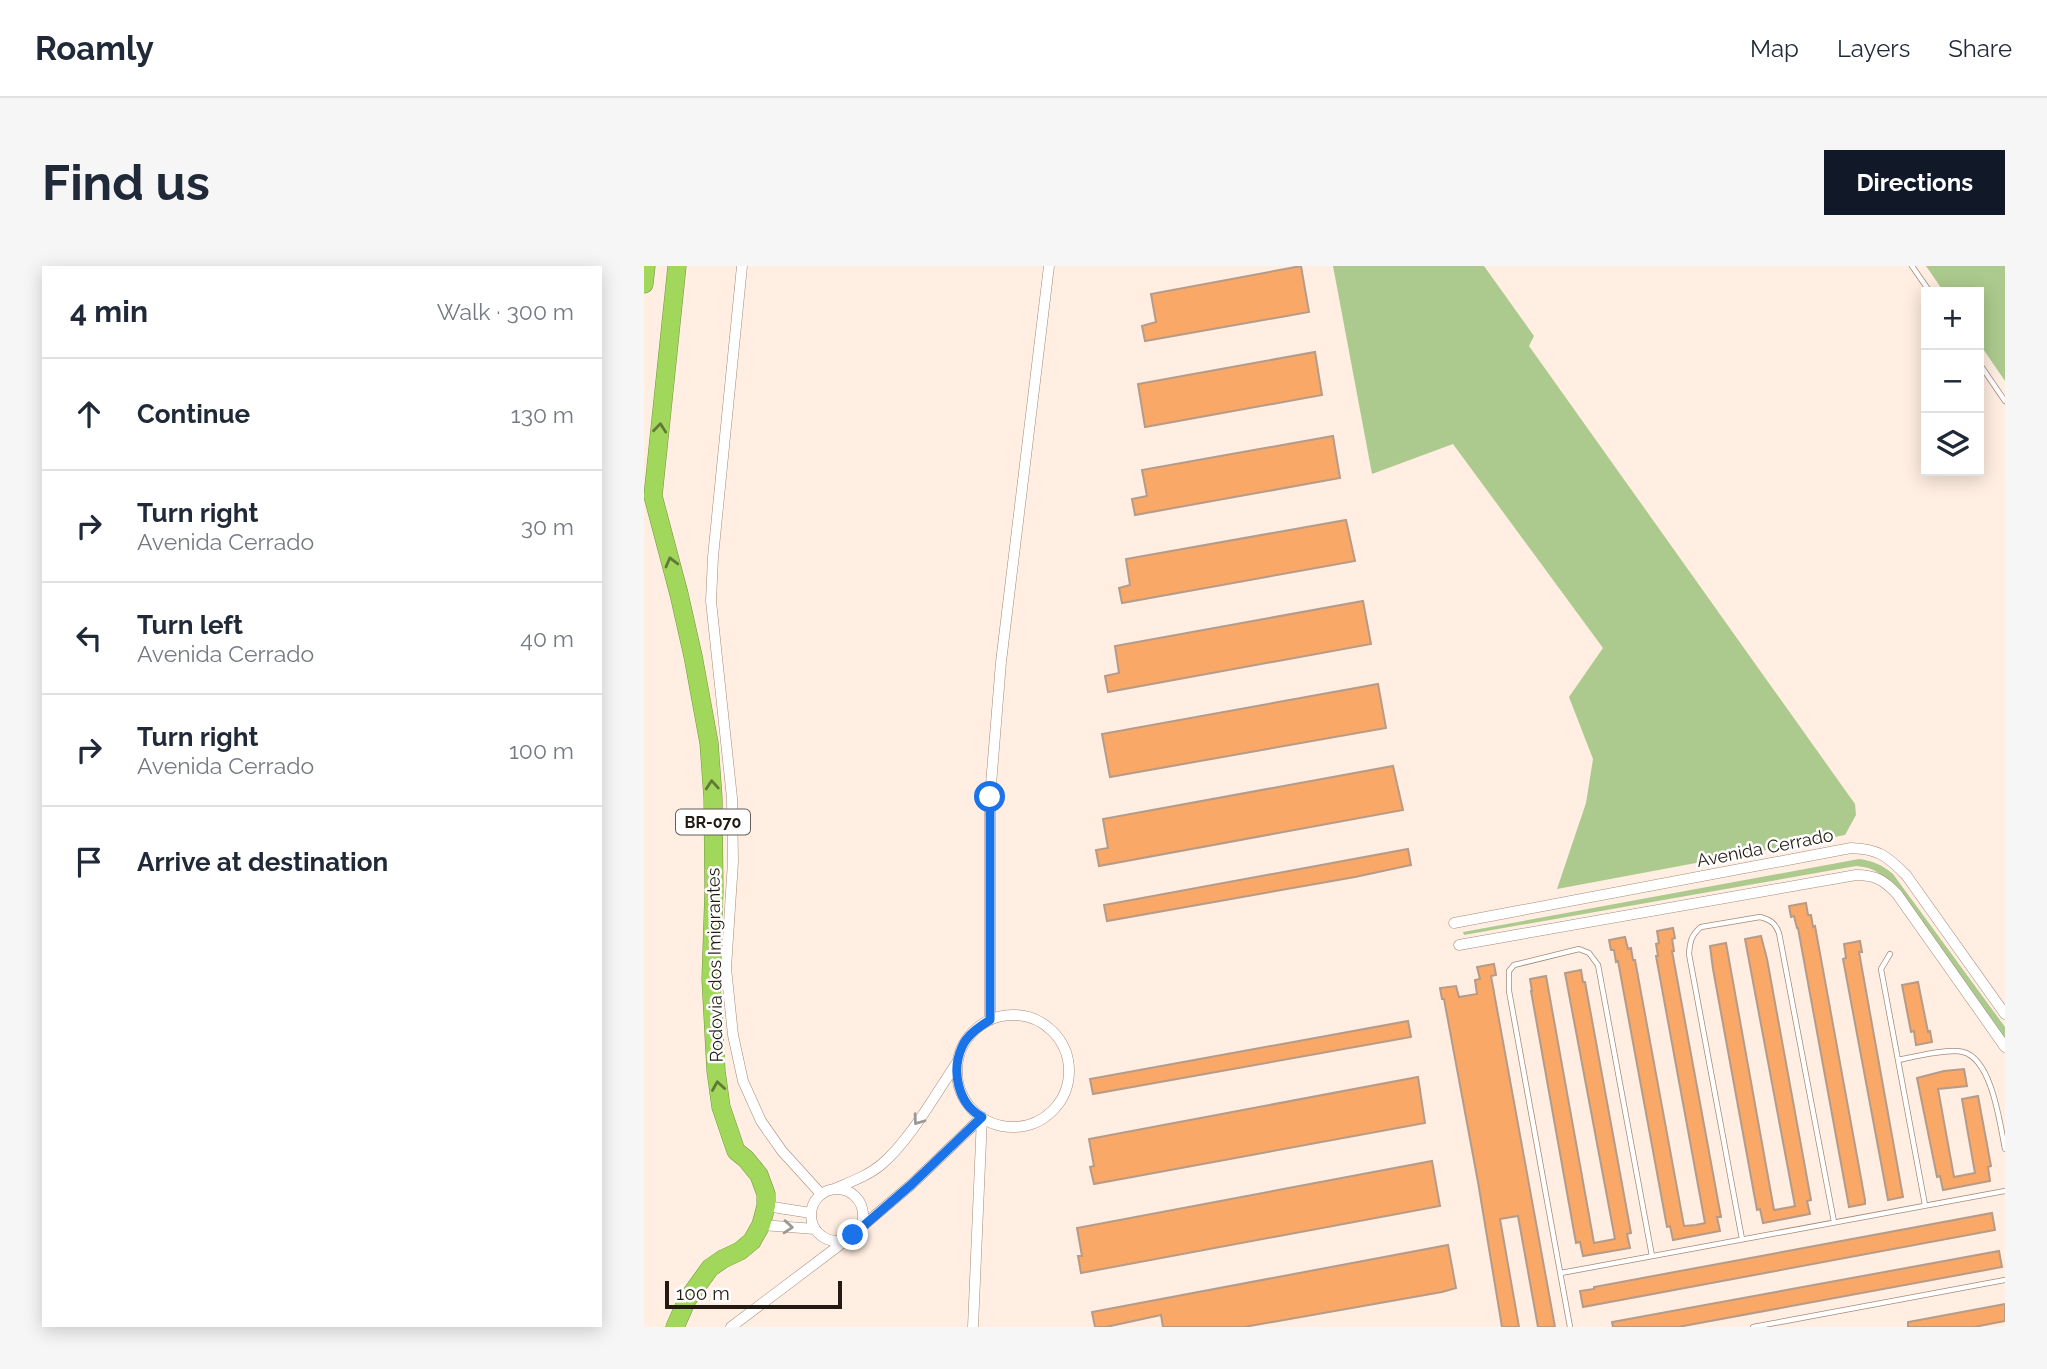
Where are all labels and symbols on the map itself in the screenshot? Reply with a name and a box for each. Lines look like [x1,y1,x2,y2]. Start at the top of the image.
one-way arrow [652,422,667,433]
one-way arrow [665,556,679,568]
one-way arrow [705,779,720,790]
route start [974,781,1005,812]
road number: BR-070 [676,810,750,834]
street label: Avenida Cerrado [1695,824,1835,871]
street label: Rodovia dos Imigrantes [702,867,727,1062]
one-way arrow [711,1080,726,1092]
one-way arrow [914,1112,926,1125]
one-way arrow [783,1219,794,1234]
route end [837,1219,868,1250]
scale bar [665,1278,842,1310]

